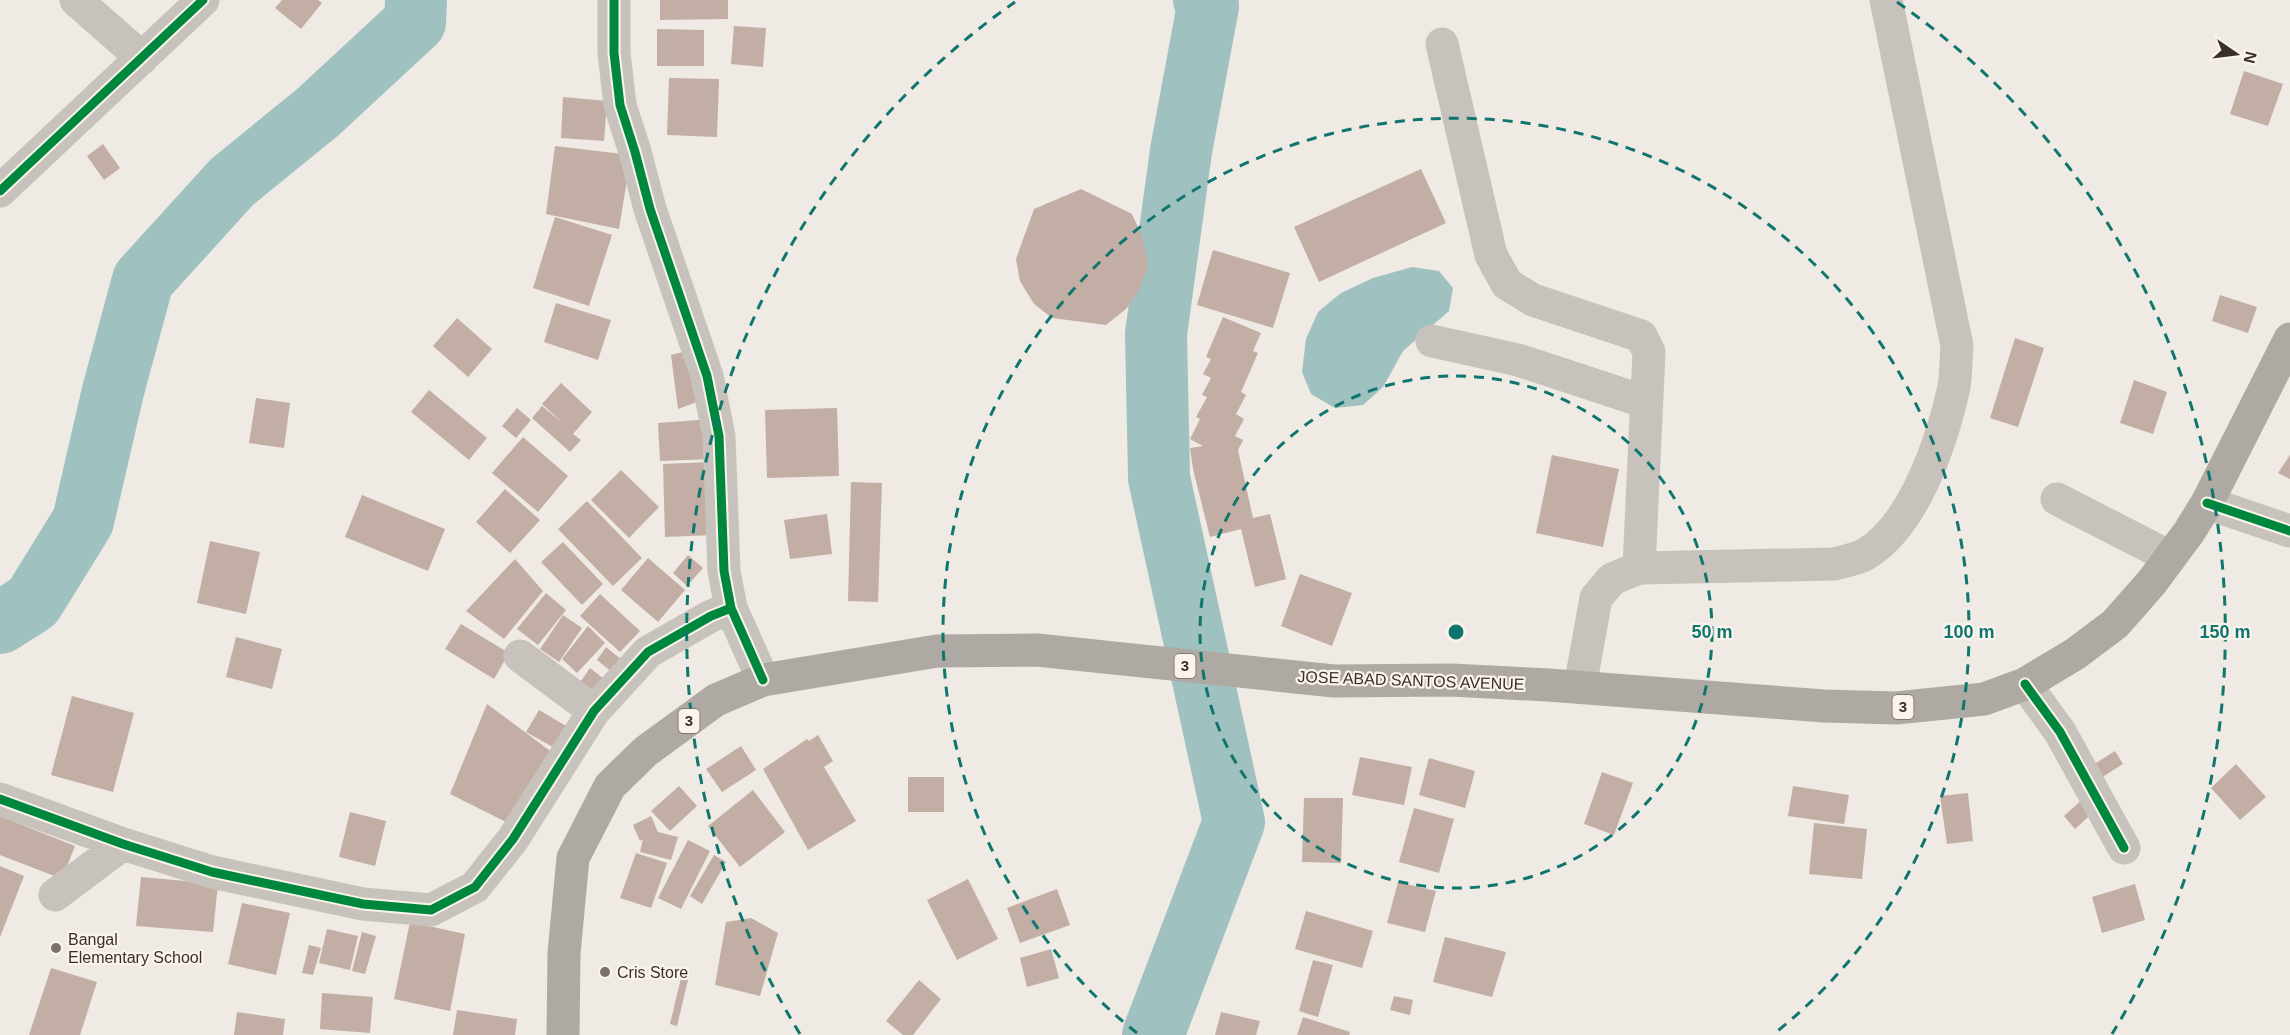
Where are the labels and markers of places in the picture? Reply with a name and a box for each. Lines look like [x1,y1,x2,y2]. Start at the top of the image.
centre of rings [1446,622,1466,642]
place label: Bangal Elementary School [68,931,202,966]
marker: Bangal Elementary School [49,941,63,955]
place label: Cris Store [617,964,688,981]
marker: Cris Store [598,965,612,979]

